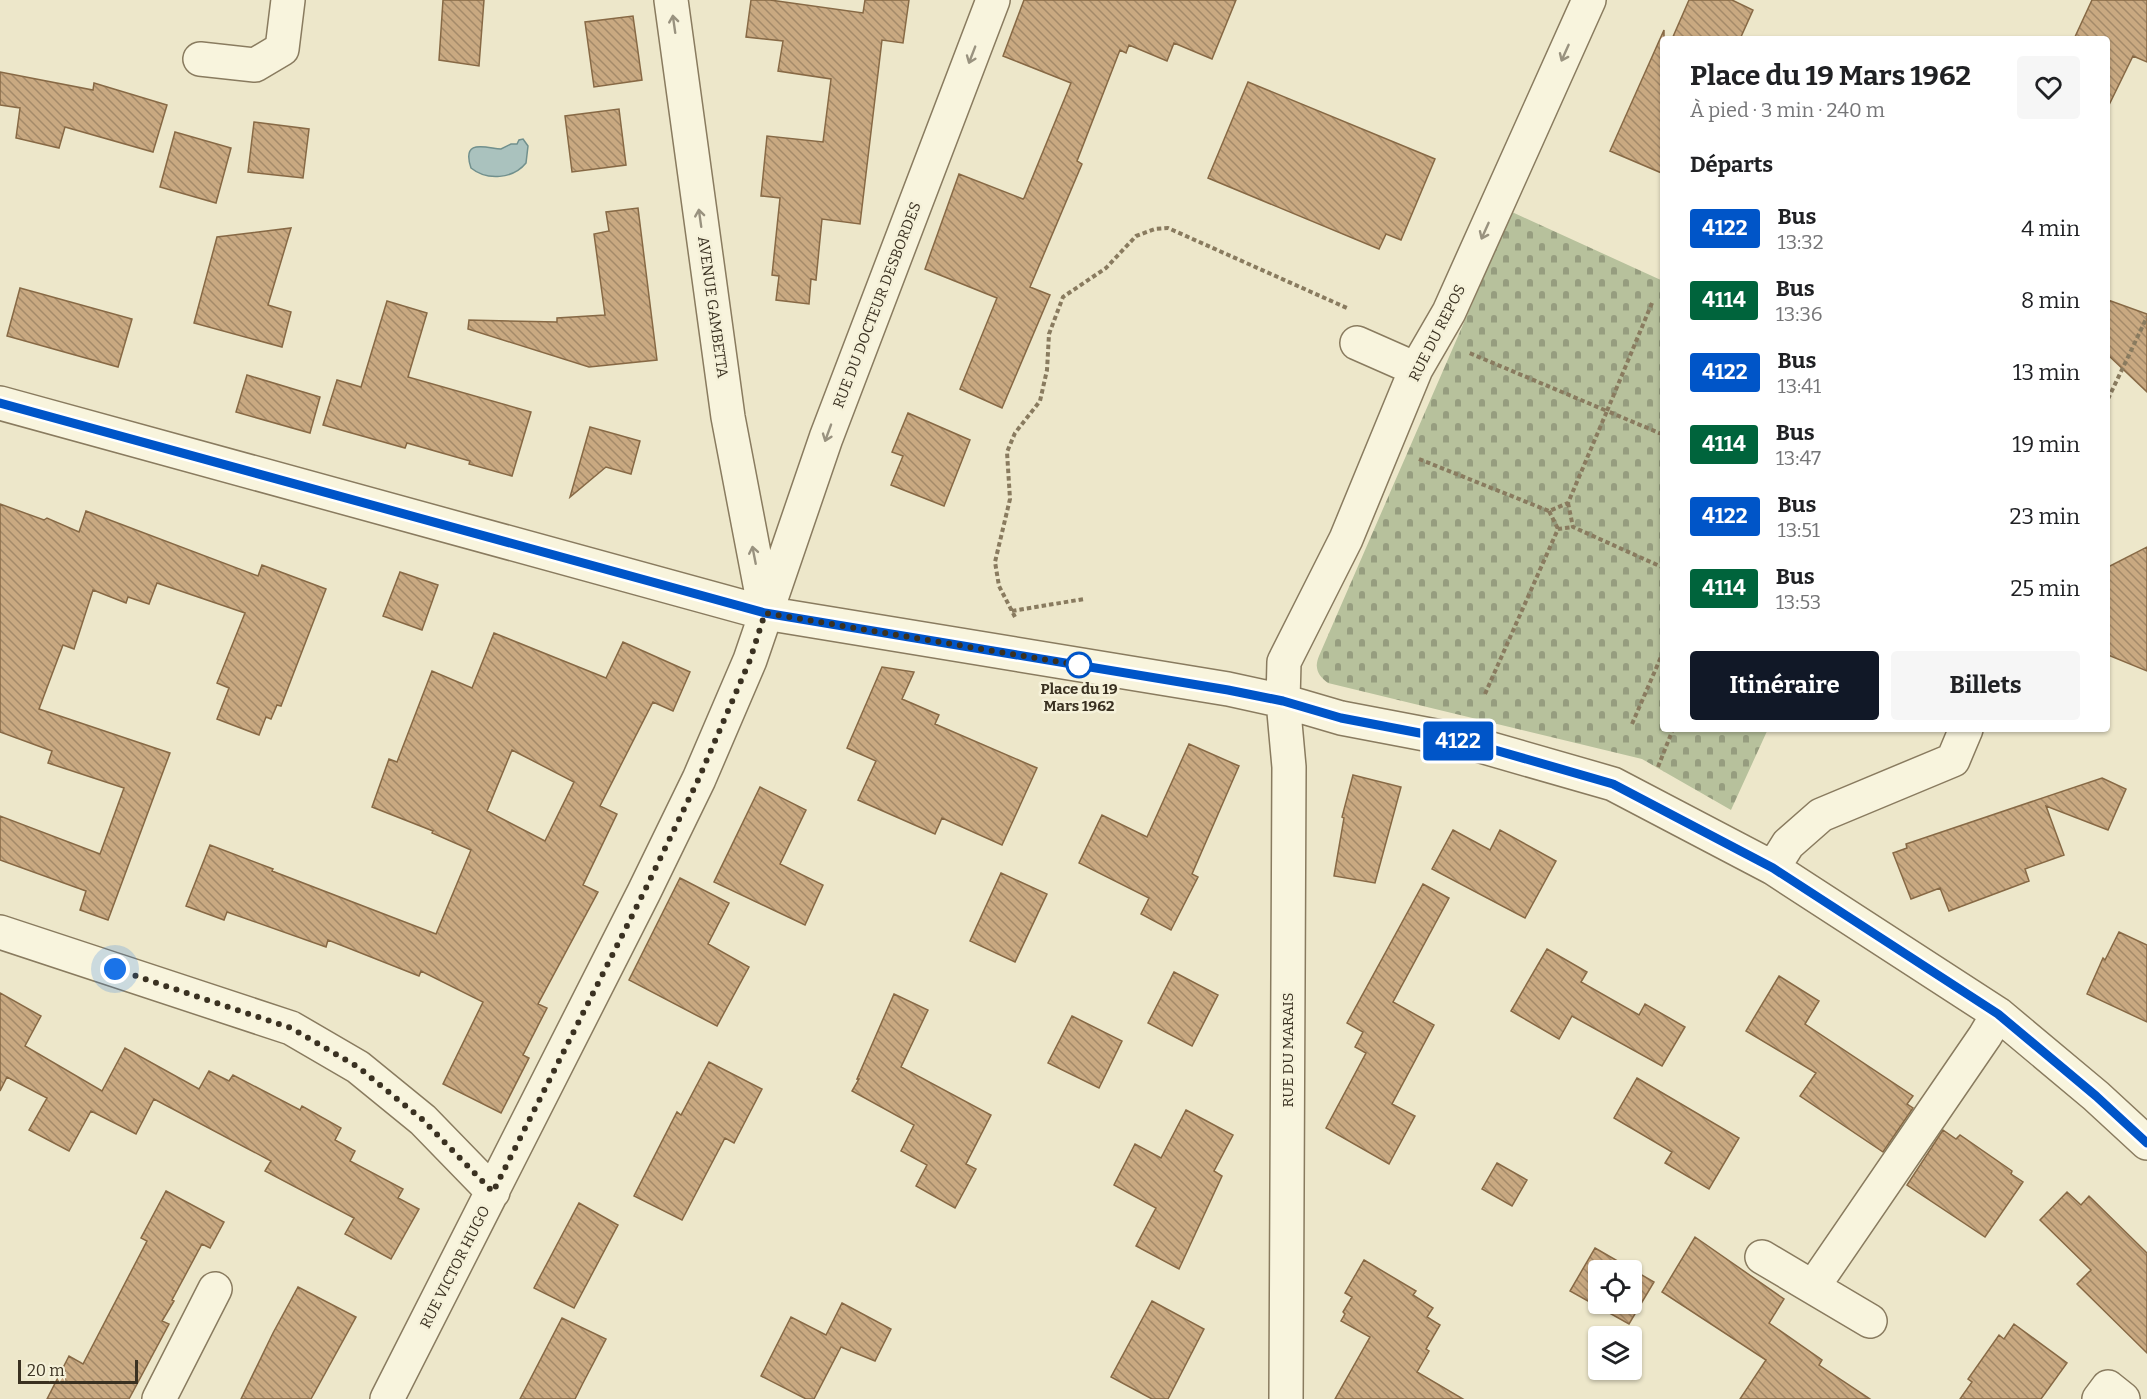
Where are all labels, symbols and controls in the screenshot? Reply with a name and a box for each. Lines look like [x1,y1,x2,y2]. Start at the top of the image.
one-way arrow [669,15,680,35]
one-way arrow [1559,44,1571,62]
one-way arrow [966,45,977,63]
button: heart [2017,56,2080,119]
text: Place du 19 Mars 1962 [1690,59,1971,92]
text: À pied · 3 min · 240 m [1690,98,1885,122]
text: Départs [1690,151,1773,178]
street label: RUE DU DOCTEUR DESBORDES [829,199,925,411]
text: Bus [1778,203,1816,230]
one-way arrow [695,208,706,228]
text: 4122 [1702,215,1748,241]
text: 4 min [2021,215,2080,242]
one-way arrow [1479,222,1491,240]
text: 13:32 [1778,230,1824,254]
street label: AVENUE GAMBETTA [694,235,732,379]
text: Bus [1776,275,1815,302]
street label: RUE DU REPOS [1405,282,1469,384]
text: 4114 [1702,287,1746,313]
text: 8 min [2021,287,2080,314]
text: 13:36 [1776,302,1823,326]
text: Bus [1778,347,1816,374]
text: 4122 [1702,359,1748,385]
text: 13 min [2013,359,2080,386]
text: 13:41 [1778,374,1821,398]
text: Bus [1776,419,1815,446]
one-way arrow [822,423,833,442]
text: 4114 [1702,431,1746,457]
text: 19 min [2012,431,2080,458]
text: 13:47 [1776,446,1821,470]
text: Bus [1778,491,1816,518]
text: 4122 [1702,503,1748,529]
text: 23 min [2010,503,2080,530]
text: 13:51 [1778,518,1820,542]
one-way arrow [748,546,759,566]
text: Bus [1776,563,1815,590]
text: 4114 [1702,575,1746,601]
text: 25 min [2010,575,2080,602]
text: 13:53 [1776,590,1821,614]
button: Itinéraire [1690,651,1879,720]
button: Billets [1891,651,2080,720]
marker: Place du 19 Mars 1962 [1066,652,1092,678]
place label: Place du 19 Mars 1962 [1040,680,1118,715]
line badge: 4122 [1416,722,1500,760]
text: 4122 [1435,728,1481,754]
your location [100,954,130,984]
street label: RUE DU MARAIS [1279,992,1297,1108]
street label: RUE VICTOR HUGO [416,1203,494,1331]
map controls [1588,1260,1642,1380]
button: locate [1588,1260,1642,1314]
button: layers [1588,1326,1642,1380]
scale bar [18,1357,138,1384]
text: 20 m [27,1361,64,1380]

